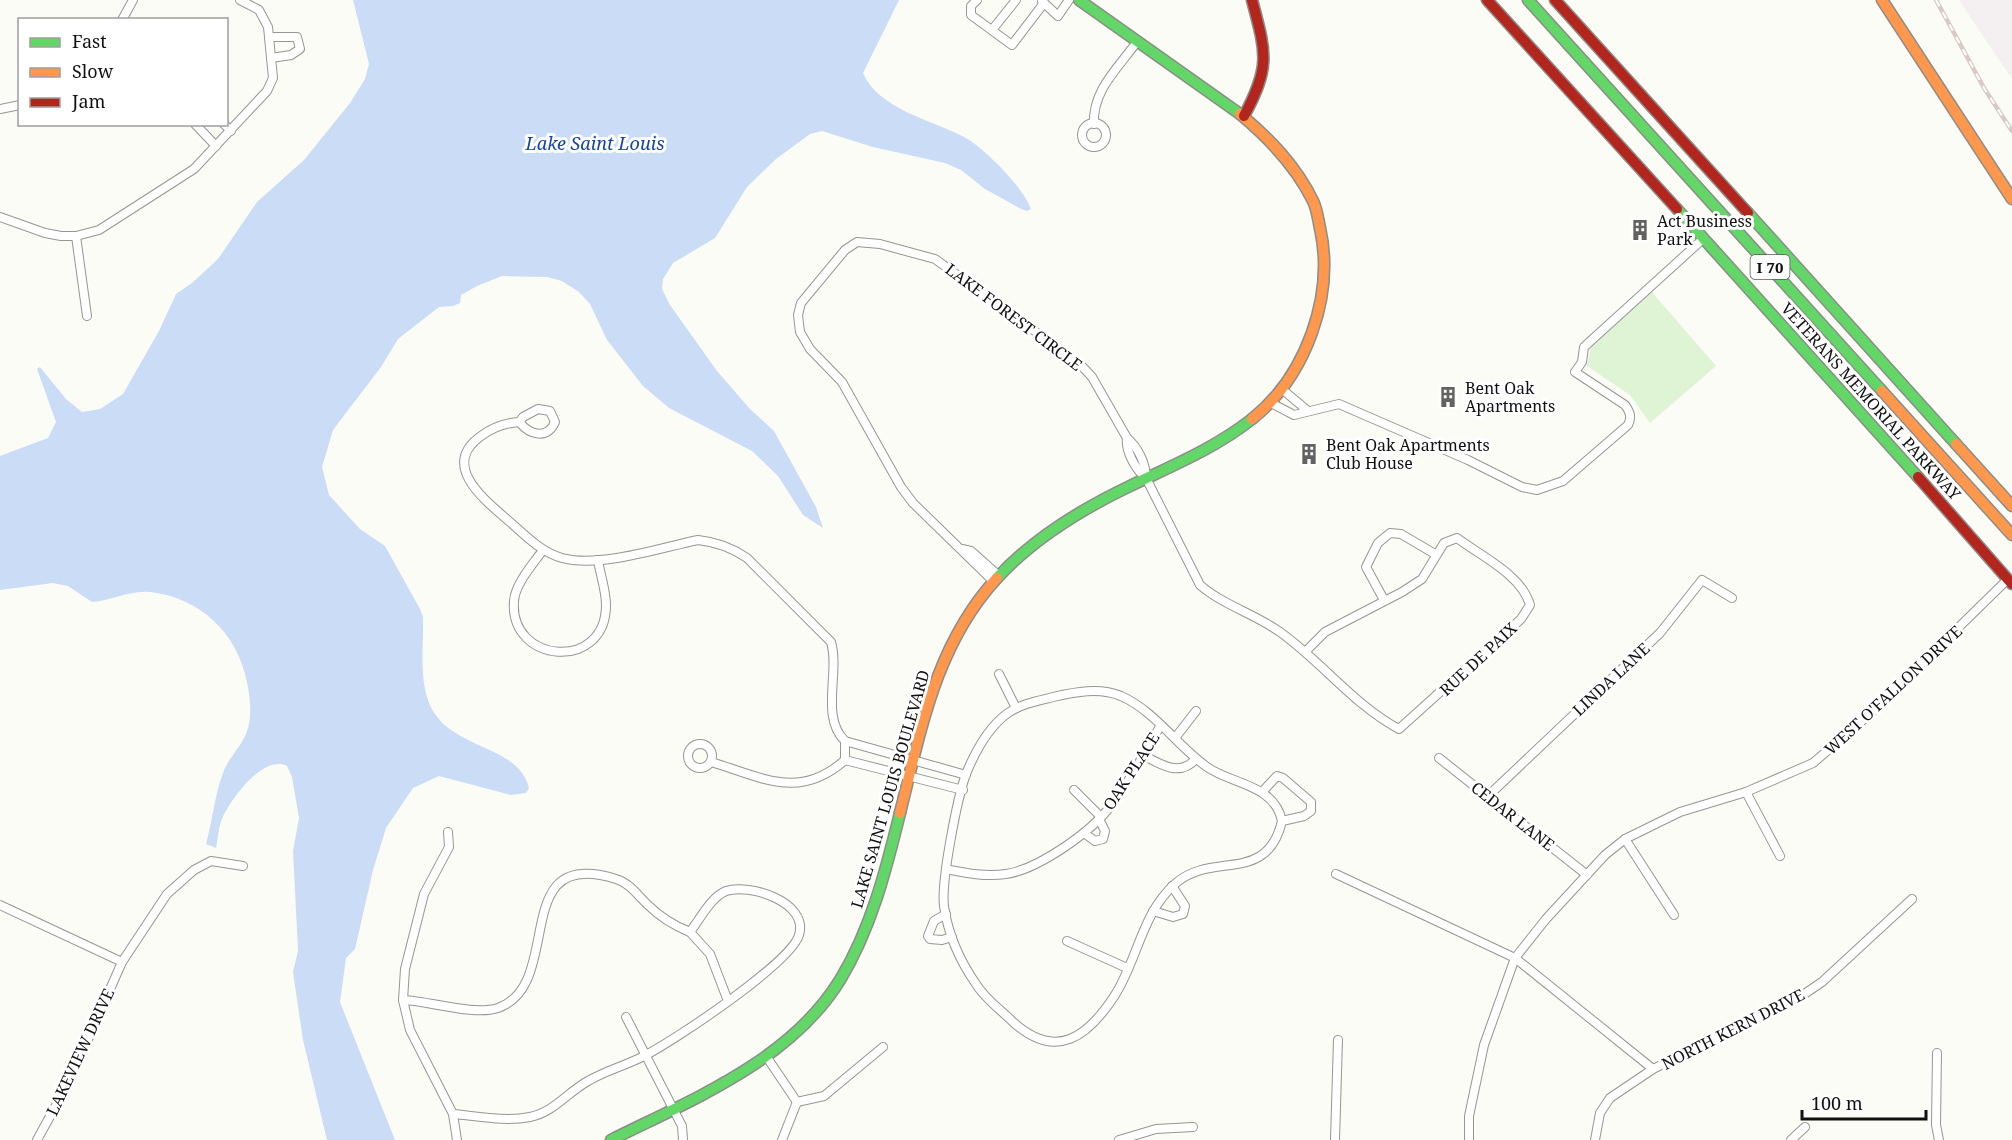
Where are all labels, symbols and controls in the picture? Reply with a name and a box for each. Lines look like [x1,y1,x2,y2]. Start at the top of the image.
legend [18,18,228,126]
text: Fast [72,29,107,53]
text: Slow [72,59,114,83]
text: Jam [71,89,106,113]
water label: Lake Saint Louis [525,131,665,155]
place label: Act Business Park [1657,210,1752,250]
building icon: Act Business Park [1628,218,1652,242]
road number: I 70 [1750,255,1790,279]
street label: LAKE FOREST CIRCLE [941,258,1087,376]
street label: VETERANS MEMORIAL PARKWAY [1776,298,1966,505]
place label: Bent Oak Apartments [1465,377,1555,417]
building icon: Bent Oak Apartments [1436,385,1460,409]
place label: Bent Oak Apartments Club House [1326,434,1490,474]
building icon: Bent Oak Apartments Club House [1297,442,1321,466]
street label: RUE DE PAIX [1435,617,1522,701]
street label: WEST O'FALLON DRIVE [1819,620,1967,760]
street label: LINDA LANE [1568,637,1654,721]
street label: LAKE SAINT LOUIS BOULEVARD [845,667,935,911]
street label: OAK PLACE [1098,728,1164,814]
street label: CEDAR LANE [1467,776,1559,856]
street label: NORTH KERN DRIVE [1658,983,1808,1075]
street label: LAKEVIEW DRIVE [41,985,119,1119]
scale bar [1802,1083,1926,1121]
text: 100 m [1811,1091,1863,1115]

